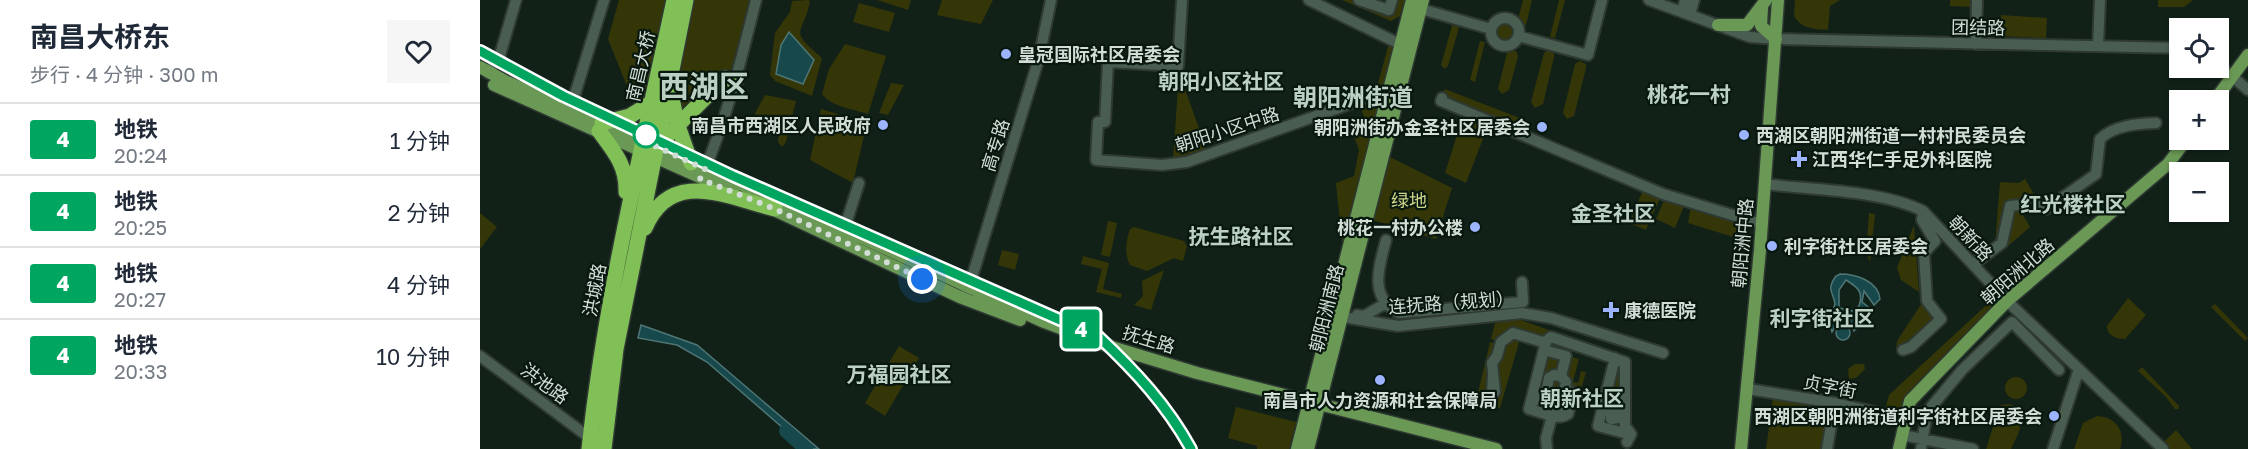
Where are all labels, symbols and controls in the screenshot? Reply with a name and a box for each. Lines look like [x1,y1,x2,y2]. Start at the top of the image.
street label: 团结路 [1951,16,2005,38]
map controls [2169,18,2229,222]
button: locate [2169,18,2229,78]
text: 南昌大桥东 [30,20,170,53]
button: heart [387,20,450,83]
street label: 南昌大桥 [621,28,659,104]
place label: 皇冠国际社区居委会 [1018,43,1180,65]
marker: 皇冠国际社区居委会 [999,47,1013,61]
text: 步行 · 4 分钟 · 300 m [30,62,218,86]
district label: 西湖区 [659,68,749,104]
district label: 朝阳小区社区 [1158,68,1284,94]
district label: 桃花一村 [1647,81,1731,107]
district label: 朝阳洲街道 [1293,82,1413,111]
button: + [2169,90,2229,150]
street label: 朝阳小区中路 [1172,102,1282,156]
place label: 南昌市西湖区人民政府 [691,114,871,136]
text: 地铁 [114,115,158,142]
street label: 高专路 [977,116,1013,174]
place label: 朝阳洲街办金圣社区居委会 [1314,116,1530,138]
marker: 南昌市西湖区人民政府 [876,118,890,132]
marker: 朝阳洲街办金圣社区居委会 [1535,120,1549,134]
unlabelled marker [633,122,659,148]
place label: 西湖区朝阳洲街道一村村民委员会 [1756,124,2026,146]
text: 4 [56,126,70,152]
text: 1 分钟 [390,127,450,154]
marker: 西湖区朝阳洲街道一村村民委员会 [1737,128,1751,142]
text: 20:24 [114,143,168,167]
place label: 江西华仁手足外科医院 [1812,148,1992,170]
marker: 江西华仁手足外科医院 [1790,150,1808,168]
button: − [2169,162,2229,222]
text: 地铁 [114,187,158,214]
park label: 绿地 [1391,189,1427,211]
district label: 红光楼社区 [2021,191,2126,217]
street label: 朝阳洲中路 [1727,197,1757,289]
text: 4 [56,198,70,224]
text: 2 分钟 [388,199,450,226]
district label: 金圣社区 [1571,200,1655,226]
street label: 朝新路 [1945,211,1997,265]
text: 20:25 [114,215,167,239]
place label: 桃花一村办公楼 [1337,216,1463,238]
marker: 桃花一村办公楼 [1468,220,1482,234]
district label: 抚生路社区 [1189,223,1294,249]
street label: 朝阳洲北路 [1976,233,2058,309]
place label: 利字街社区居委会 [1784,235,1928,257]
marker: 利字街社区居委会 [1765,239,1779,253]
text: 地铁 [114,259,158,286]
street label: 洪城路 [578,261,610,319]
street label: 朝阳洲南路 [1304,262,1348,354]
your location [907,264,937,294]
text: 4 [56,270,70,296]
text: 4 分钟 [387,271,450,298]
text: 20:27 [114,287,166,311]
street label: 连抚路（规划） [1387,287,1515,317]
place label: 康德医院 [1624,299,1696,321]
marker: 康德医院 [1602,301,1620,319]
district label: 利字街社区 [1770,305,1875,331]
line badge: 4 [1062,310,1100,348]
text: 4 [1074,316,1088,342]
street label: 抚生路 [1120,321,1178,357]
text: 地铁 [114,331,158,358]
text: 4 [56,342,70,368]
text: 10 分钟 [376,343,450,370]
street label: 洪池路 [517,358,573,408]
text: 20:33 [114,359,167,383]
district label: 万福园社区 [847,361,952,387]
street label: 贞字街 [1801,370,1859,402]
marker: 南昌市人力资源和社会保障局 [1373,373,1387,387]
district label: 朝新社区 [1540,385,1624,411]
place label: 南昌市人力资源和社会保障局 [1263,389,1497,411]
place label: 西湖区朝阳洲街道利字街社区居委会 [1754,405,2042,427]
marker: 西湖区朝阳洲街道利字街社区居委会 [2047,409,2061,423]

